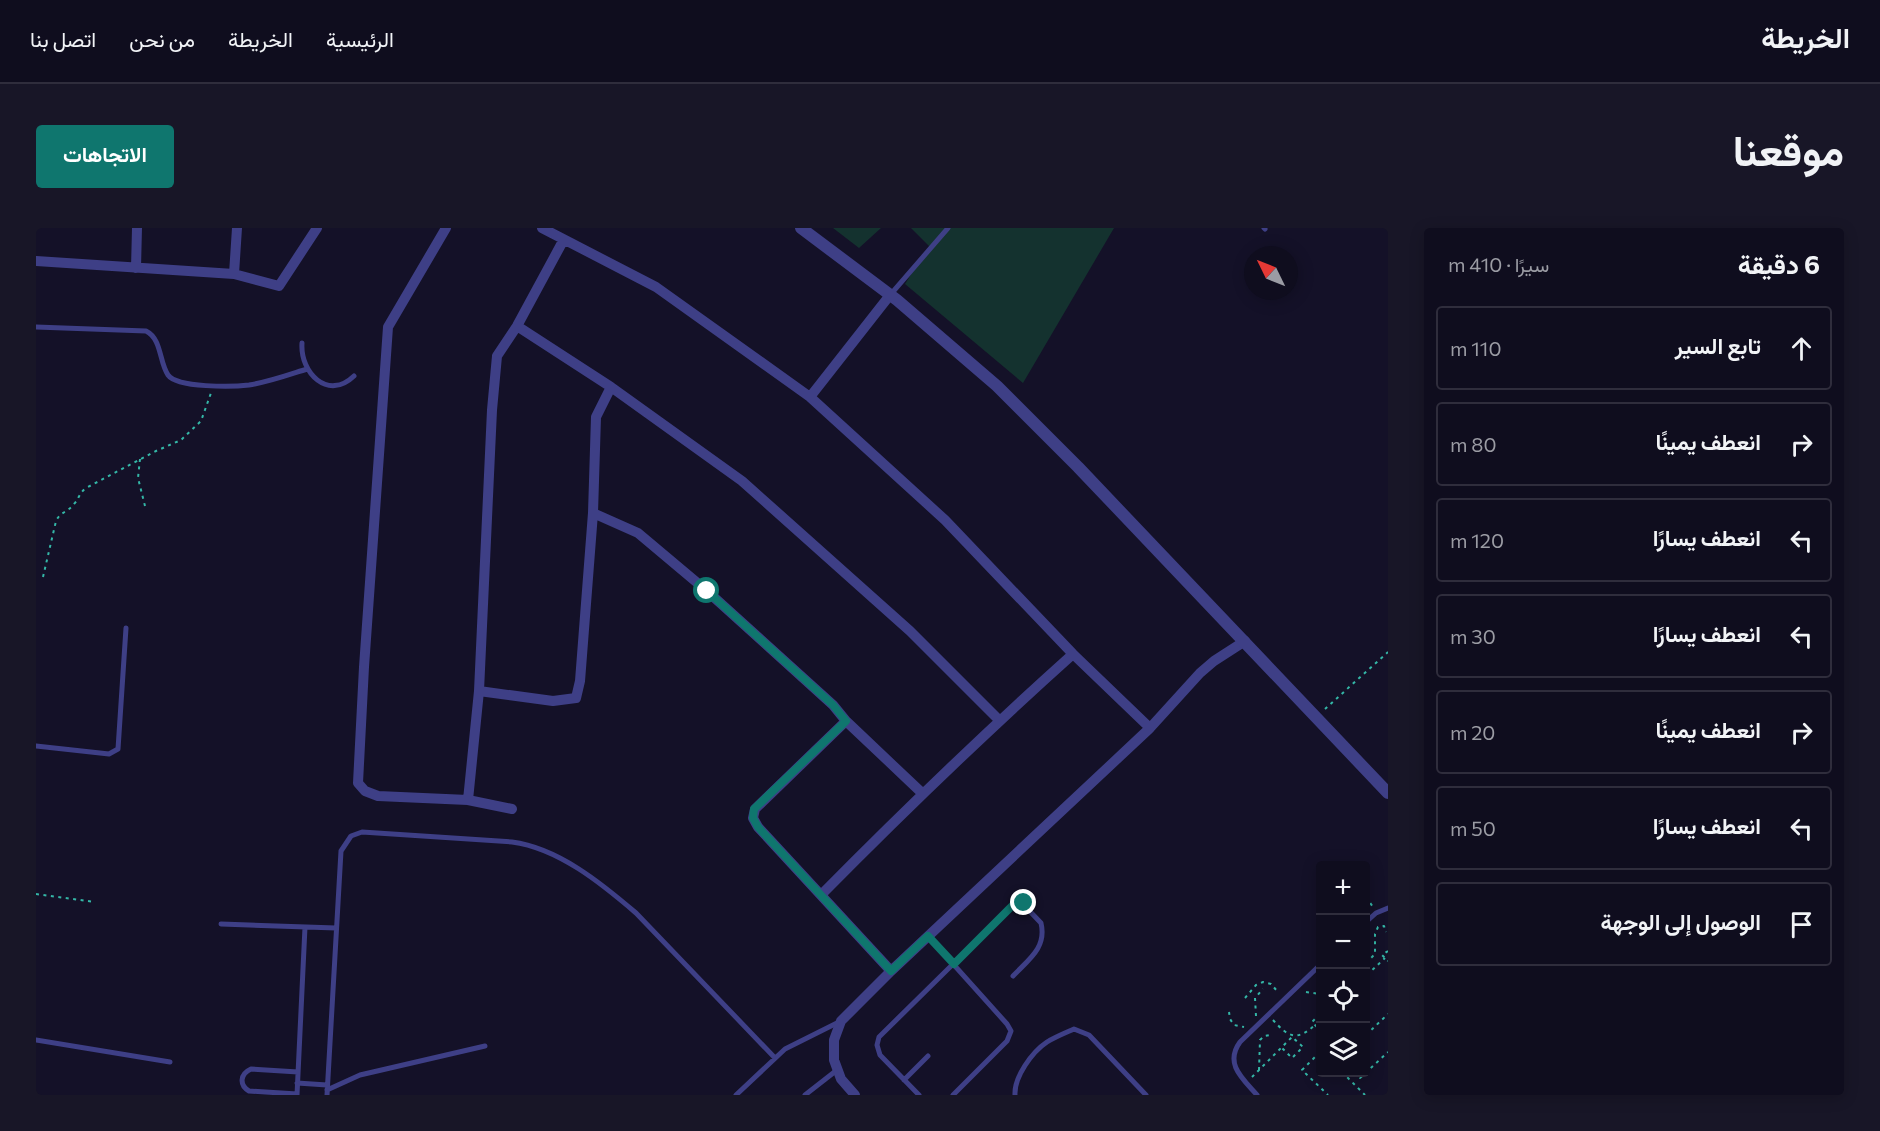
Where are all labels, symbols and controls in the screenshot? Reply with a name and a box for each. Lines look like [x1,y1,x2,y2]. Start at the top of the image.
text: الخريطة [1761,20,1850,54]
text: اتصل بنا [30,26,96,51]
text: من نحن [129,26,195,51]
text: الخريطة [228,26,293,51]
text: الرئيسية [326,26,394,51]
text: موقعنا [1733,123,1844,175]
button: الاتجاهات [36,125,174,188]
north arrow [1244,246,1298,300]
text: 6 دقيقة [1738,248,1820,279]
text: سيرًا · 410 m [1448,252,1549,276]
text: تابع السير [1675,332,1761,359]
icon: ahead [1785,332,1818,365]
text: 110 m [1450,336,1501,360]
text: انعطف يمينًا [1655,428,1761,455]
icon: right [1785,428,1818,461]
text: 80 m [1450,432,1497,456]
text: انعطف يسارًا [1653,524,1761,551]
icon: left [1785,524,1818,557]
text: 120 m [1450,528,1504,552]
route start [693,577,719,603]
text: انعطف يسارًا [1653,620,1761,647]
icon: left [1785,620,1818,653]
text: 30 m [1450,624,1496,648]
text: انعطف يمينًا [1655,716,1761,743]
icon: right [1785,716,1818,749]
text: 20 m [1450,720,1495,744]
text: انعطف يسارًا [1653,812,1761,839]
icon: left [1785,812,1818,845]
text: 50 m [1450,816,1496,840]
map controls [1316,861,1370,1077]
button: + [1316,861,1370,915]
route end [1010,889,1036,915]
text: الوصول إلى الوجهة [1601,908,1761,935]
icon: arrive [1785,908,1818,941]
button: − [1316,915,1370,969]
button: locate [1316,969,1370,1023]
button: layers [1316,1023,1370,1077]

